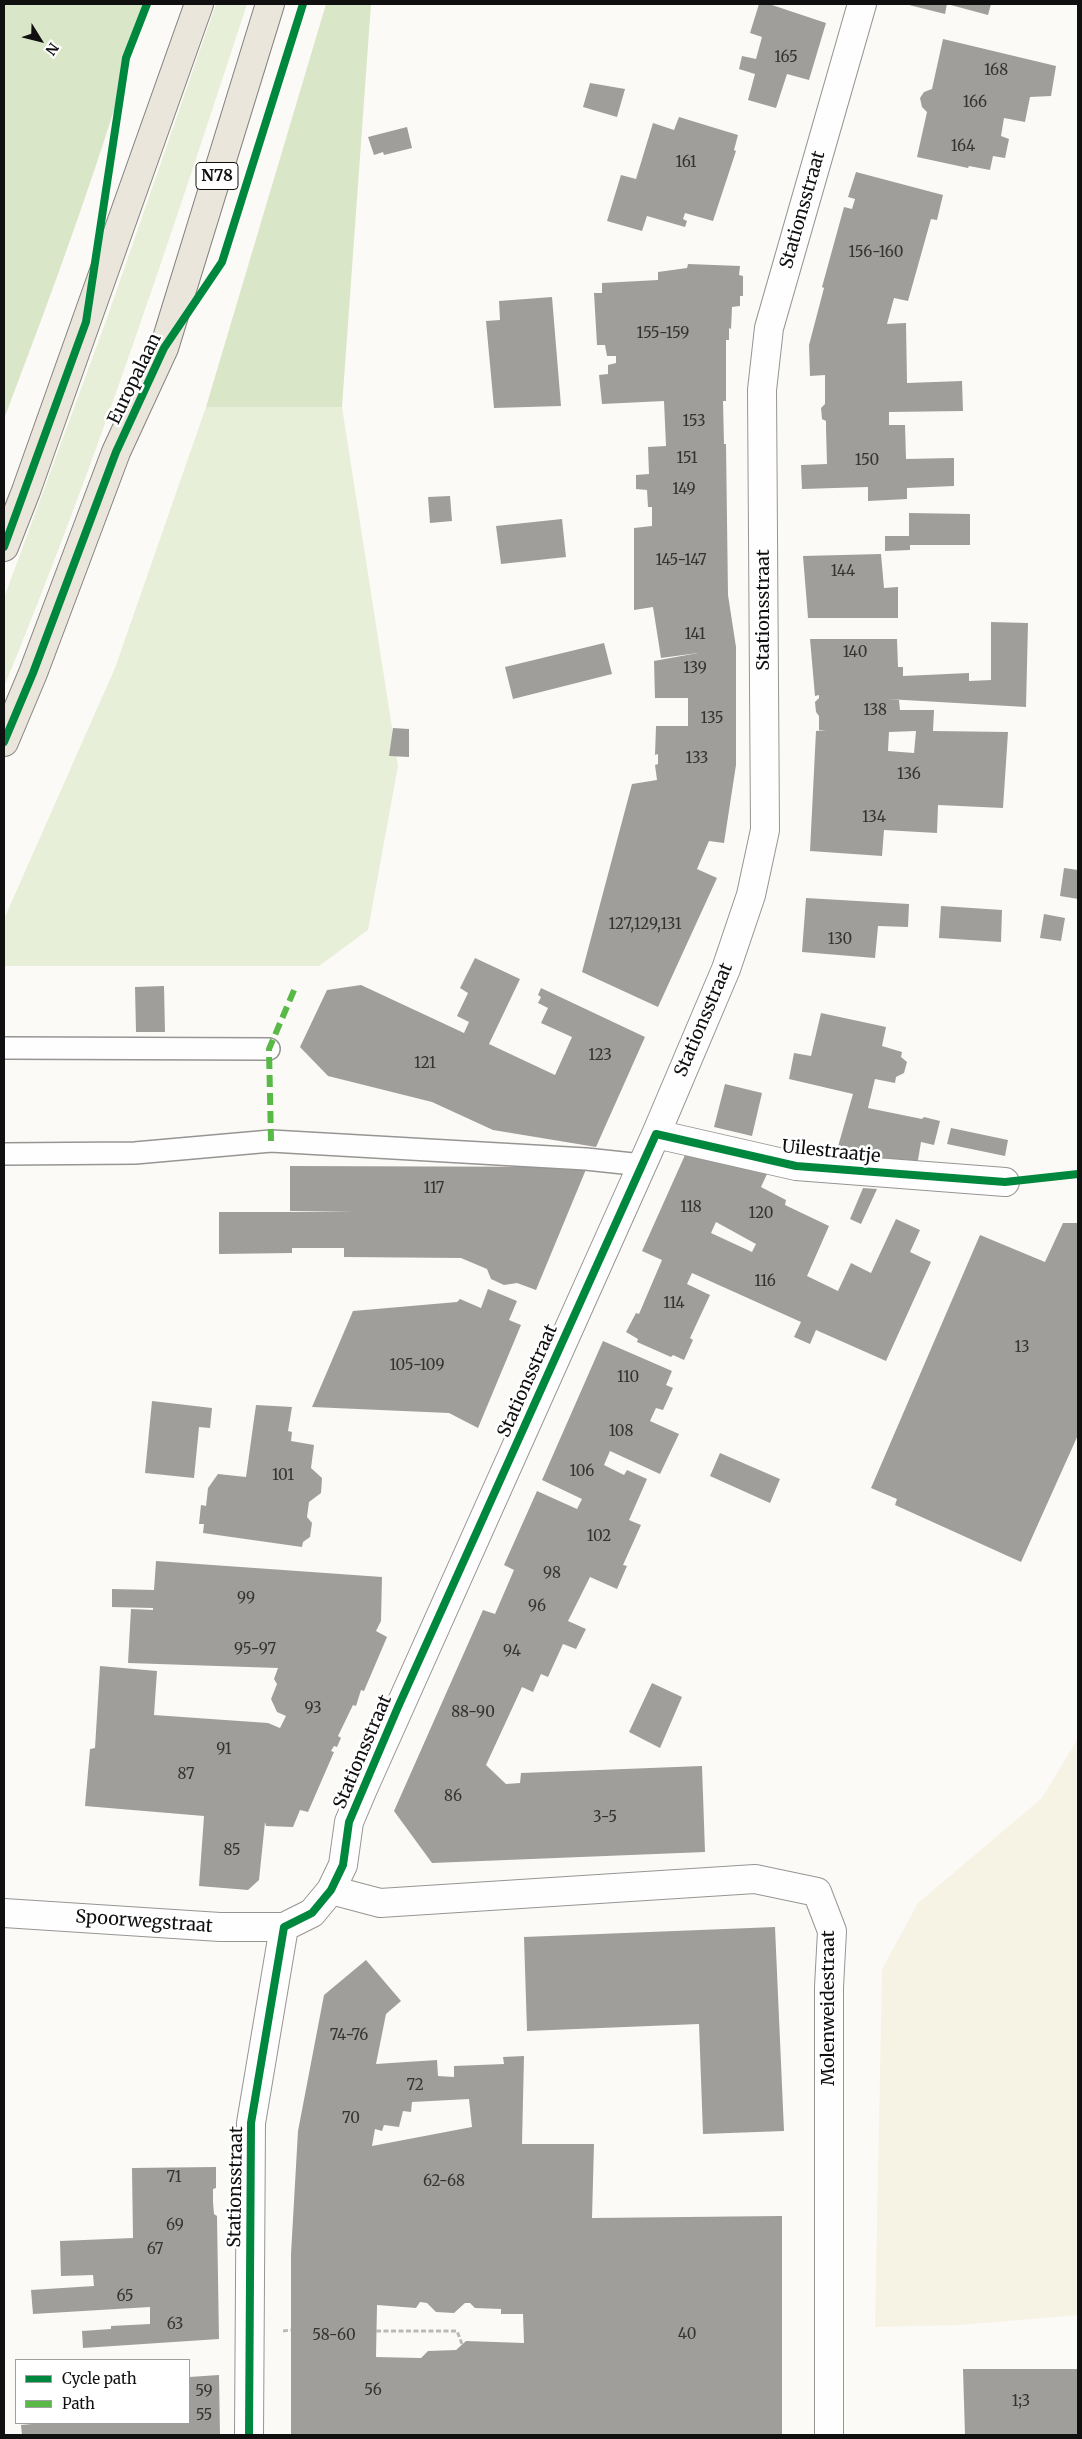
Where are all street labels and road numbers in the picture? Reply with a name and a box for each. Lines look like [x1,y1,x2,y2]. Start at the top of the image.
street label: Stationsstraat [776,149,830,271]
road number: N78 [196,162,238,190]
street label: Europalaan [104,330,166,428]
street label: Stationsstraat [753,549,775,671]
street label: Stationsstraat [670,960,738,1080]
street label: Uilestraatje [781,1136,881,1168]
street label: Stationsstraat [493,1321,563,1441]
street label: Stationsstraat [329,1692,397,1812]
street label: Spoorwegstraat [75,1906,213,1938]
street label: Molenweidestraat [818,1930,840,2086]
street label: Stationsstraat [224,2126,248,2248]

